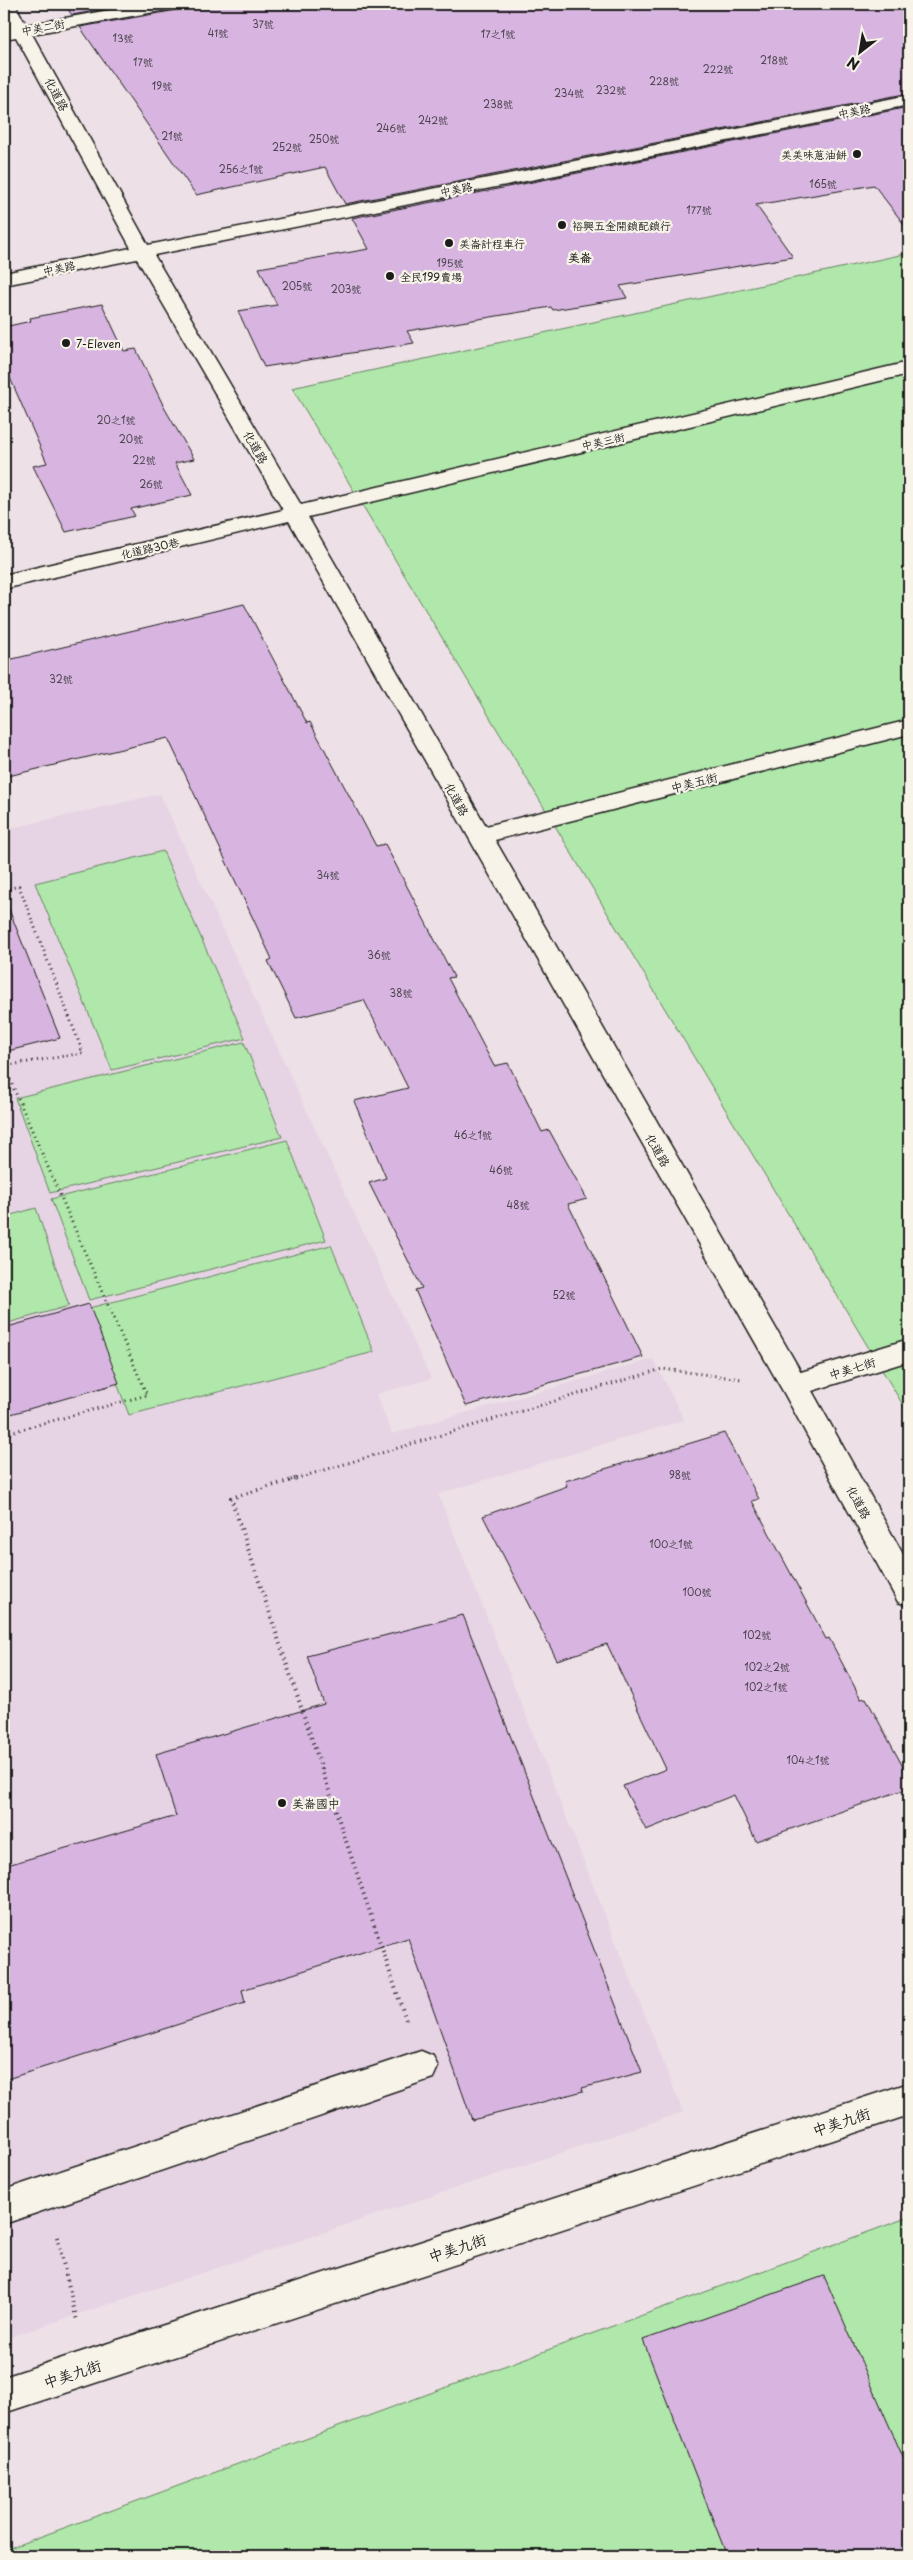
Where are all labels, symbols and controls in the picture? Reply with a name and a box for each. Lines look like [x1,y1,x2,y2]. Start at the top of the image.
street label: 中美二街 [20,15,67,39]
house number: 37號 [252,16,274,31]
house number: 41號 [208,25,228,40]
house number: 17之1號 [481,26,515,41]
north arrow [836,28,886,78]
house number: 13號 [112,30,134,45]
house number: 218號 [760,52,788,67]
text: N [843,52,863,75]
house number: 17號 [133,54,153,69]
house number: 222號 [703,61,733,76]
house number: 228號 [649,73,679,88]
street label: 化道路 [41,74,73,114]
house number: 19號 [152,78,172,93]
house number: 232號 [596,82,626,97]
house number: 234號 [554,85,584,100]
house number: 238號 [483,96,513,111]
street label: 中美路 [836,100,872,122]
house number: 242號 [418,112,448,127]
house number: 246號 [376,120,406,135]
house number: 21號 [161,128,183,143]
house number: 250號 [309,131,339,146]
house number: 252號 [272,139,302,154]
place label: 美美味蔥油餅 [781,146,847,163]
marker: 美美味蔥油餅 [851,148,863,160]
house number: 256之1號 [219,161,263,176]
house number: 165號 [809,176,837,191]
street label: 中美路 [438,178,474,200]
house number: 177號 [686,202,712,217]
place label: 裕興五金開鎖配鎖行 [572,217,671,234]
marker: 裕興五金開鎖配鎖行 [556,219,568,231]
place label: 美崙計程車行 [459,235,525,252]
marker: 美崙計程車行 [443,237,455,249]
district label: 美崙 [568,248,592,266]
house number: 195號 [437,255,463,270]
street label: 中美路 [41,256,77,280]
place label: 全民199賣場 [400,268,462,285]
marker: 全民199賣場 [384,270,396,282]
house number: 205號 [282,278,312,293]
house number: 203號 [331,281,361,296]
place label: 7-Eleven [76,335,121,352]
marker: 7-Eleven [60,337,72,349]
house number: 20之1號 [97,412,135,427]
street label: 化道路 [239,427,273,467]
street label: 中美三街 [580,428,627,454]
house number: 20號 [119,431,143,446]
house number: 22號 [132,452,156,467]
house number: 26號 [139,476,163,491]
street label: 化道路30巷 [119,533,181,563]
house number: 32號 [49,671,73,686]
street label: 中美五街 [669,767,719,797]
street label: 化道路 [440,779,474,819]
house number: 34號 [316,867,340,882]
house number: 36號 [367,947,391,962]
house number: 38號 [390,985,412,1000]
house number: 46之1號 [454,1127,492,1142]
street label: 化道路 [641,1130,675,1170]
house number: 46號 [489,1162,513,1177]
house number: 48號 [507,1197,529,1212]
house number: 52號 [552,1287,576,1302]
street label: 中美七街 [826,1352,878,1384]
house number: 98號 [669,1467,691,1482]
street label: 化道路 [842,1482,876,1522]
house number: 100之1號 [649,1536,693,1551]
house number: 100號 [682,1584,712,1599]
house number: 102號 [743,1627,771,1642]
house number: 102之2號 [744,1659,790,1674]
house number: 102之1號 [744,1679,788,1694]
house number: 104之1號 [787,1752,829,1767]
place label: 美崙國中 [292,1794,340,1812]
marker: 美崙國中 [276,1797,288,1809]
street label: 中美九街 [809,2101,873,2141]
street label: 中美九街 [425,2227,489,2267]
street label: 中美九街 [40,2353,104,2393]

